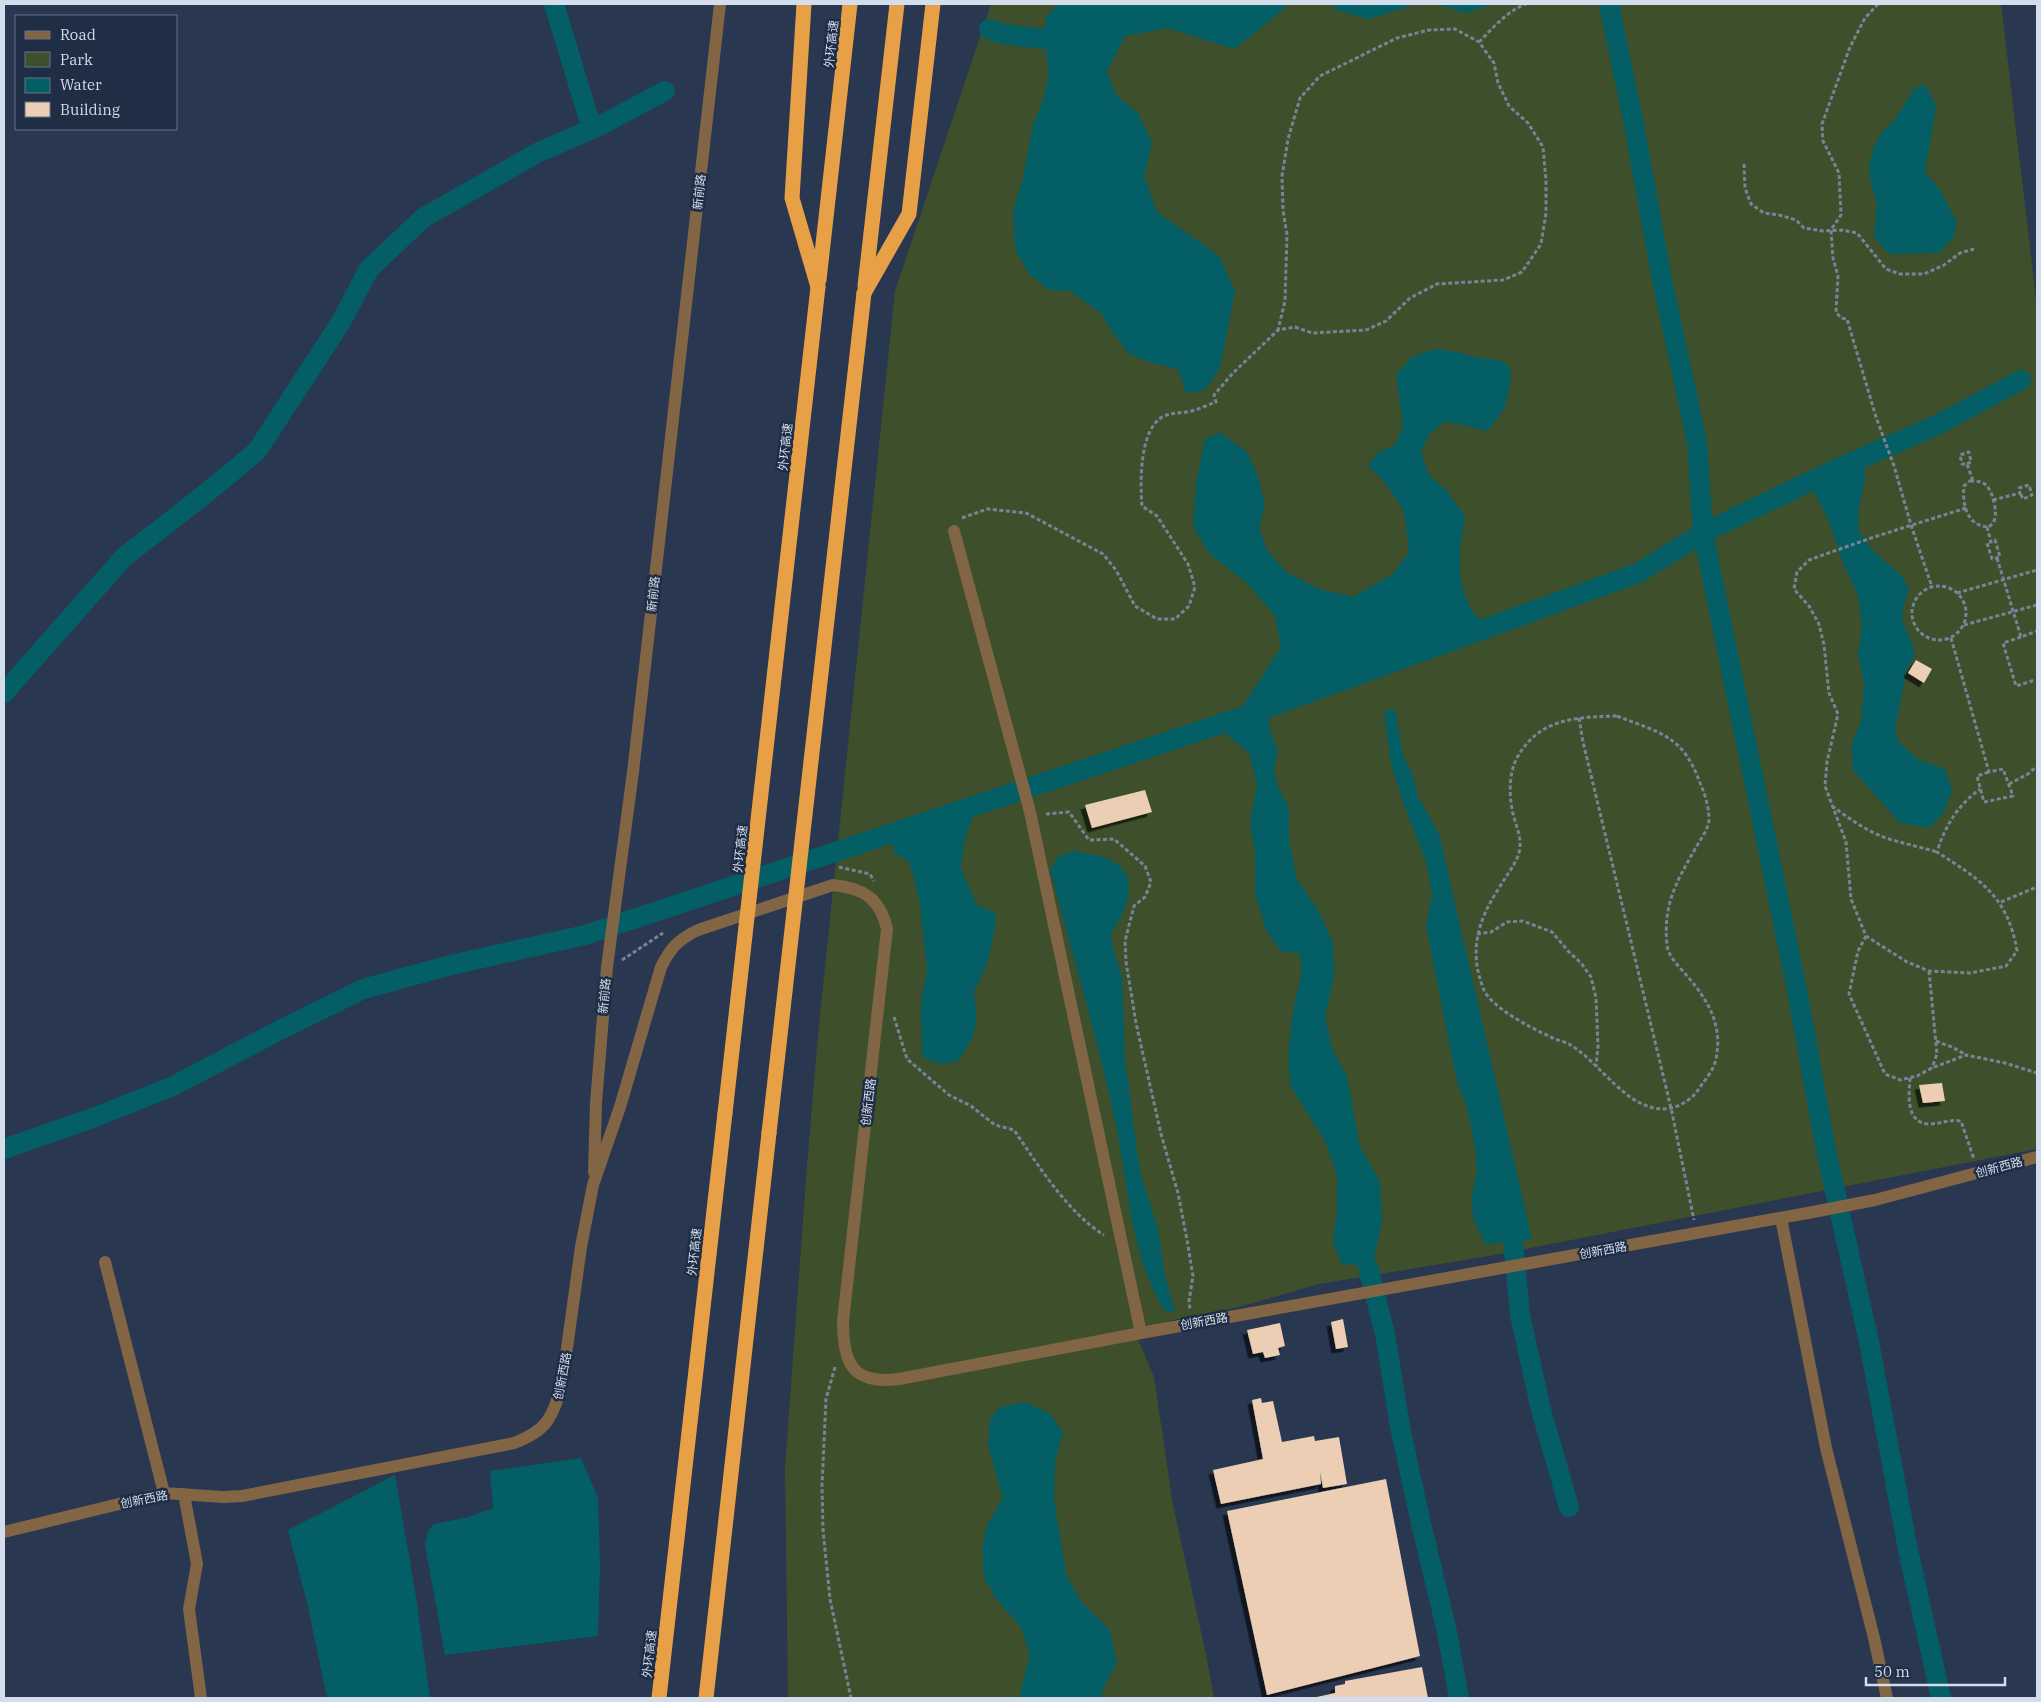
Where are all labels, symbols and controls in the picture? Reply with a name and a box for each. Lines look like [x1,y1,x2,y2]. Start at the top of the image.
legend [15,15,178,130]
street label: 外环高速 [821,19,841,69]
text: Road [60,25,96,44]
text: Park [60,50,93,69]
text: Water [60,75,102,94]
text: Building [60,100,120,119]
street label: 新前路 [690,173,708,211]
street label: 外环高速 [775,422,795,472]
street label: 新前路 [644,575,662,613]
street label: 外环高速 [730,824,750,874]
street label: 新前路 [595,977,613,1015]
street label: 创新西路 [858,1077,878,1127]
street label: 创新西路 [1974,1154,2024,1180]
street label: 外环高速 [684,1227,704,1277]
street label: 创新西路 [1578,1238,1628,1262]
street label: 创新西路 [1179,1309,1229,1333]
street label: 创新西路 [550,1351,574,1401]
street label: 创新西路 [119,1487,169,1511]
street label: 外环高速 [639,1629,659,1679]
scale bar [1866,1654,2005,1686]
text: 50 m [1874,1662,1910,1681]

